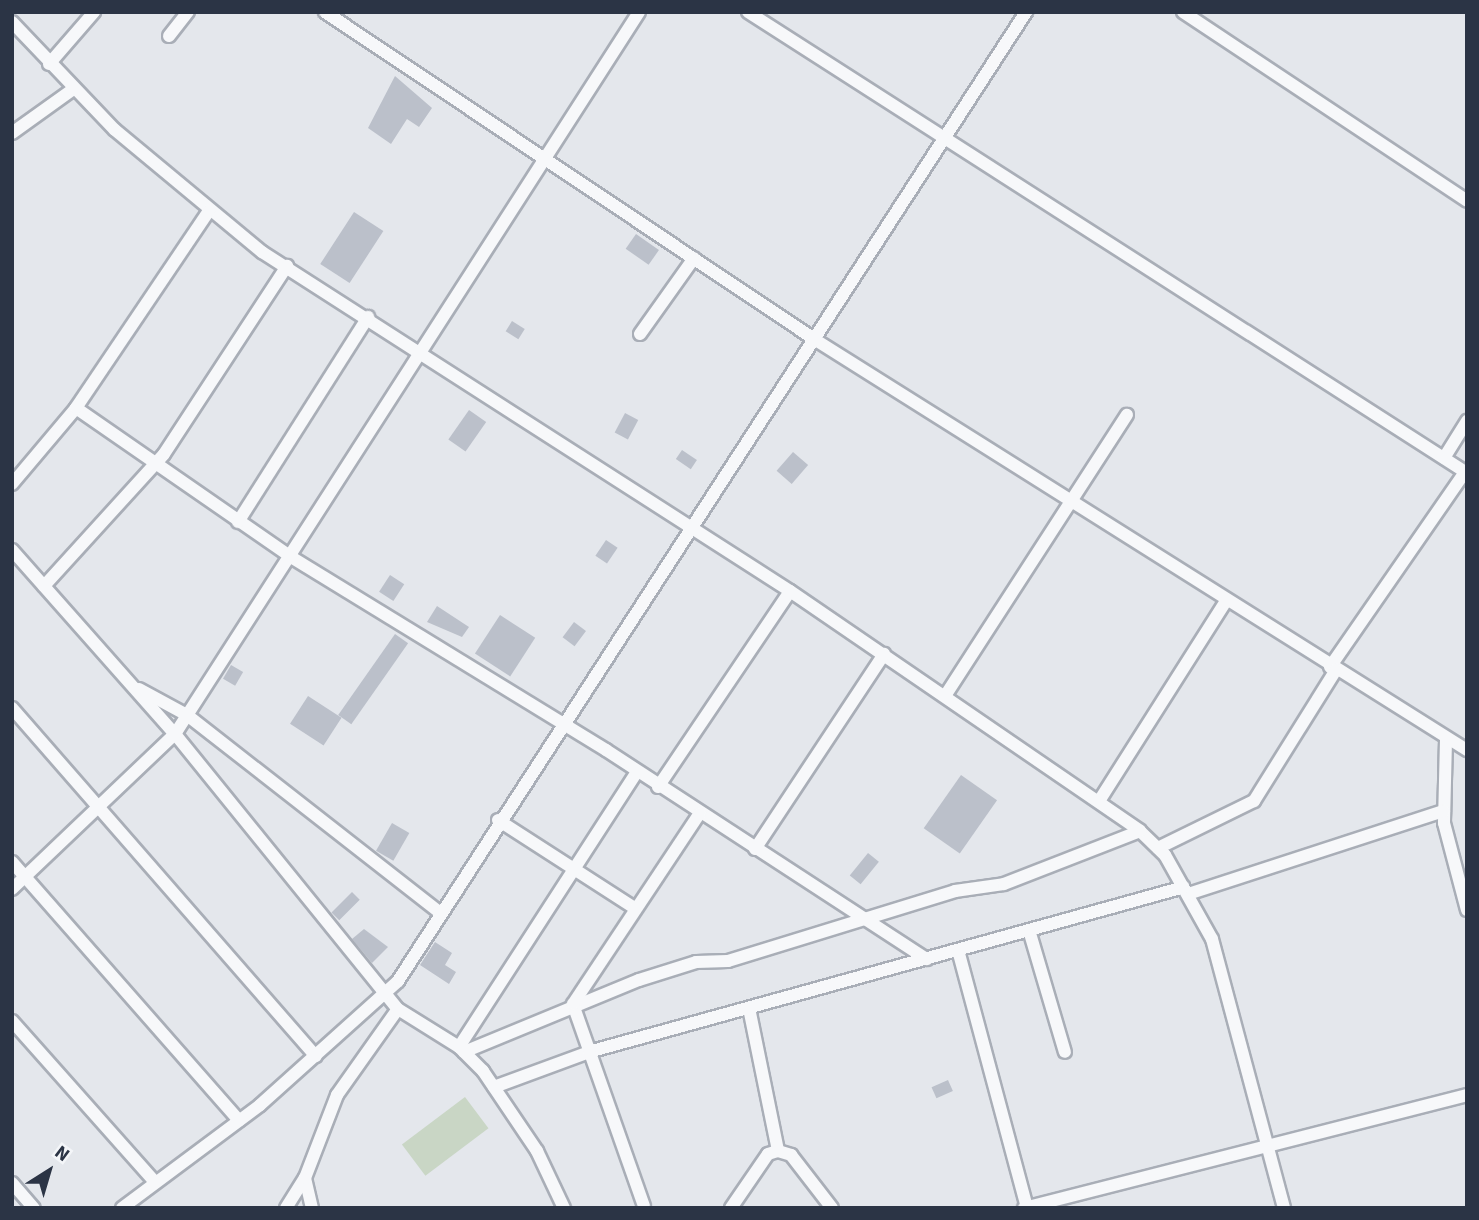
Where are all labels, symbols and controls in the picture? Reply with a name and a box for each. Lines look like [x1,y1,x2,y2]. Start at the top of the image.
north arrow [14,1136,84,1206]
text: N [49,1139,75,1168]

